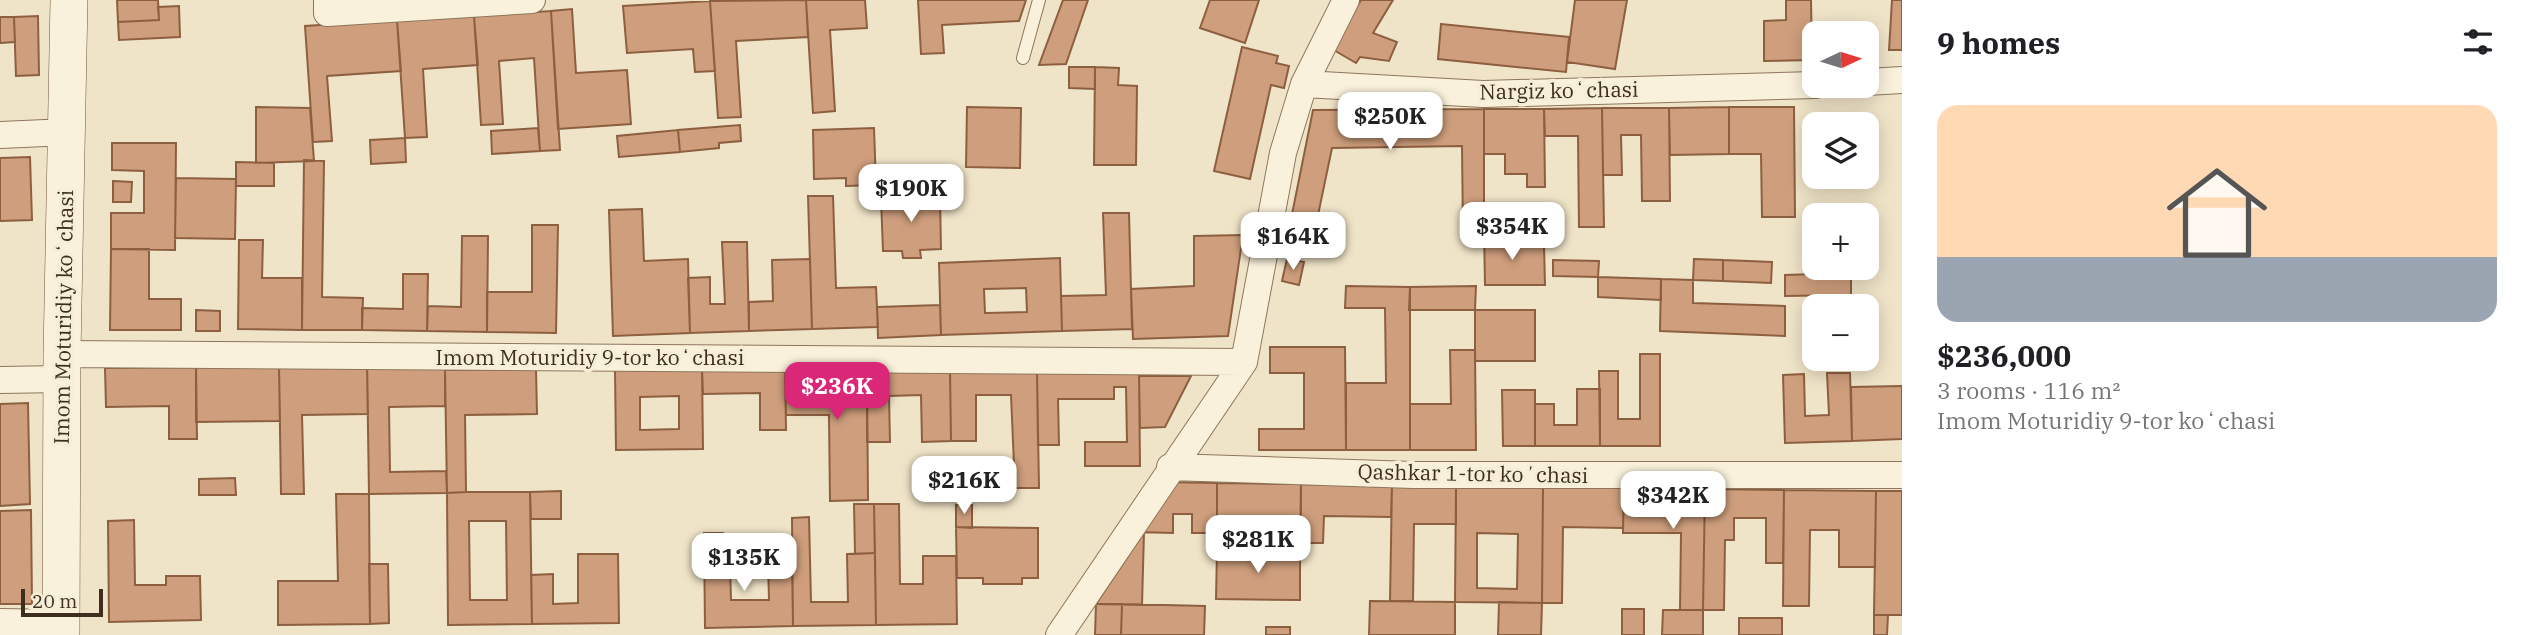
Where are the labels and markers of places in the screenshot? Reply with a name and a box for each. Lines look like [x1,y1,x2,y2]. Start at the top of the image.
pin: $250K [1341,92,1439,152]
pin: $190K [862,164,960,224]
pin: $354K [1463,202,1561,262]
pin: $164K [1244,212,1342,272]
pin: $236K [788,362,886,422]
pin: $216K [915,456,1013,516]
pin: $342K [1624,472,1722,531]
pin: $281K [1209,516,1307,575]
pin: $135K [695,534,793,593]

